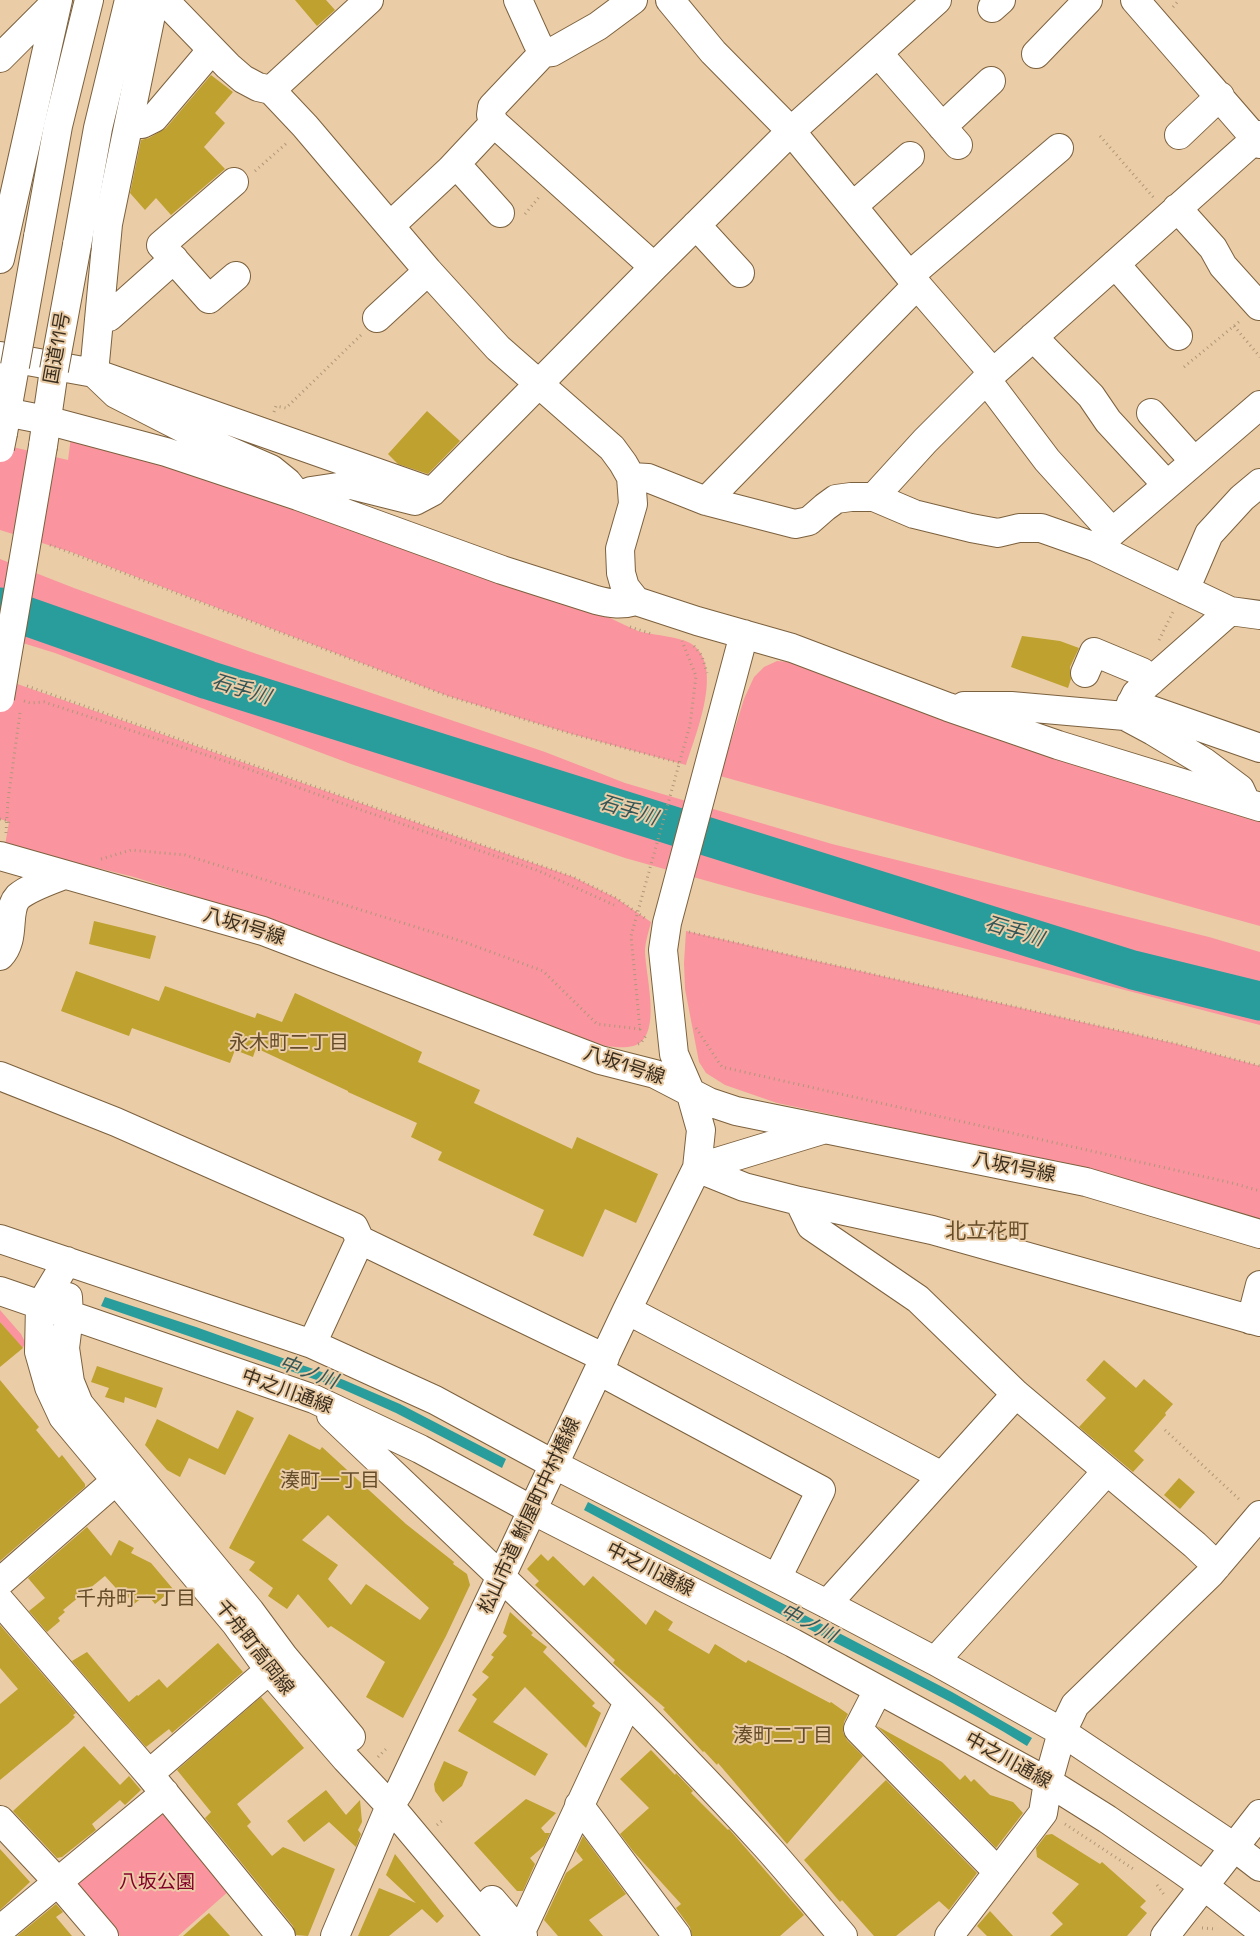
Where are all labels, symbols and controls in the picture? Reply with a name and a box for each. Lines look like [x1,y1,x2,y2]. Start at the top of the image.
street label: 国道11号 [40,310,76,386]
water label: 石手川 [209,670,273,710]
water label: 石手川 [596,791,660,831]
street label: 八坂1号線 [201,904,287,950]
water label: 石手川 [982,912,1046,952]
district label: 永木町二丁目 [229,1032,349,1056]
street label: 八坂1号線 [581,1042,667,1090]
street label: 八坂1号線 [971,1149,1057,1187]
district label: 北立花町 [945,1219,1029,1245]
water label: 中ノ川 [276,1351,340,1395]
street label: 中之川通線 [238,1365,336,1419]
street label: 松山市道 鮒屋町中村橋線 [474,1414,586,1618]
district label: 湊町一丁目 [280,1470,380,1494]
street label: 中之川通線 [603,1538,697,1602]
district label: 千舟町一丁目 [76,1588,196,1612]
street label: 千舟町高岡線 [210,1596,298,1700]
water label: 中ノ川 [776,1599,840,1649]
district label: 湊町二丁目 [733,1725,833,1749]
street label: 中之川通線 [961,1728,1055,1794]
park label: 八坂公園 [119,1872,195,1894]

